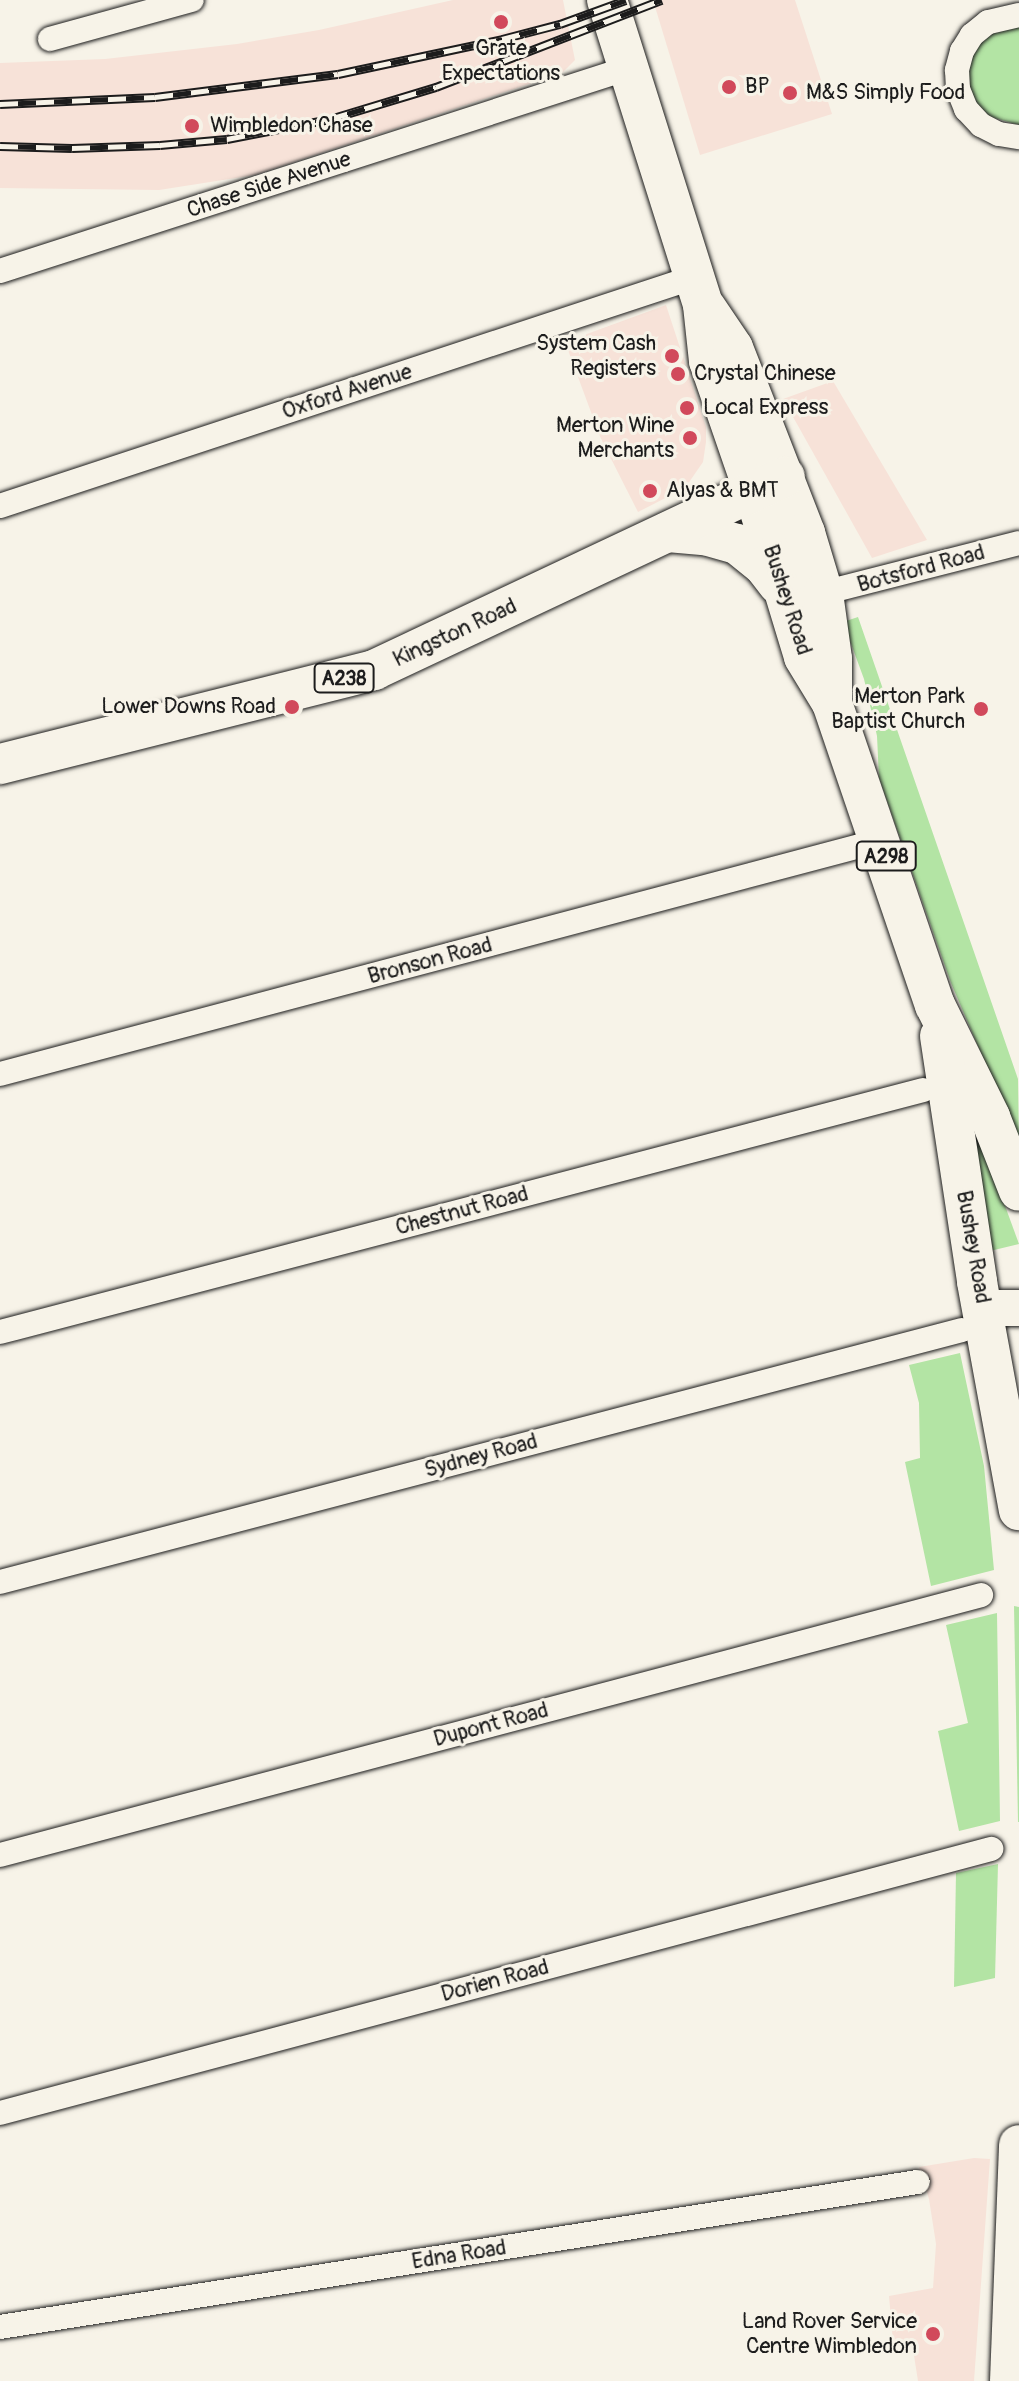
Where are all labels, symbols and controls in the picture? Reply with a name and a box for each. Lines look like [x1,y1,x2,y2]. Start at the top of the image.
marker: Grate Expectations [492,13,510,31]
place label: Grate Expectations [442,35,560,86]
place label: BP [745,74,770,100]
marker: BP [720,78,738,96]
place label: M&S Simply Food [806,80,965,106]
marker: M&S Simply Food [781,84,799,102]
place label: Wimbledon Chase [210,113,373,139]
marker: Wimbledon Chase [181,115,203,137]
street label: Chase Side Avenue [184,146,354,224]
place label: System Cash Registers [536,330,656,382]
marker: System Cash Registers [663,347,681,365]
street label: Oxford Avenue [279,359,415,425]
place label: Crystal Chinese [694,361,836,387]
marker: Crystal Chinese [669,365,687,383]
place label: Local Express [703,395,828,421]
marker: Local Express [678,399,696,417]
place label: Merton Wine Merchants [556,412,674,464]
marker: Merton Wine Merchants [681,429,699,447]
place label: Alyas & BMT [666,478,779,504]
marker: Alyas & BMT [641,482,659,500]
street label: Botsford Road [854,539,988,599]
street label: Bushey Road [757,542,817,658]
street label: Kingston Road [389,593,521,673]
road number: A238 [312,662,376,694]
place label: Merton Park Baptist Church [831,683,965,734]
place label: Lower Downs Road [101,694,276,720]
marker: Lower Downs Road [283,698,301,716]
marker: Merton Park Baptist Church [972,700,990,718]
road number: A298 [854,840,918,872]
street label: Bronson Road [365,932,495,990]
street label: Chestnut Road [393,1181,531,1241]
street label: Bushey Road [950,1188,996,1306]
street label: Sydney Road [422,1428,540,1484]
street label: Dupont Road [431,1697,551,1753]
street label: Dorien Road [438,1954,552,2008]
street label: Edna Road [410,2235,508,2275]
place label: Land Rover Service Centre Wimbledon [742,2308,917,2360]
marker: Land Rover Service Centre Wimbledon [924,2325,942,2343]

